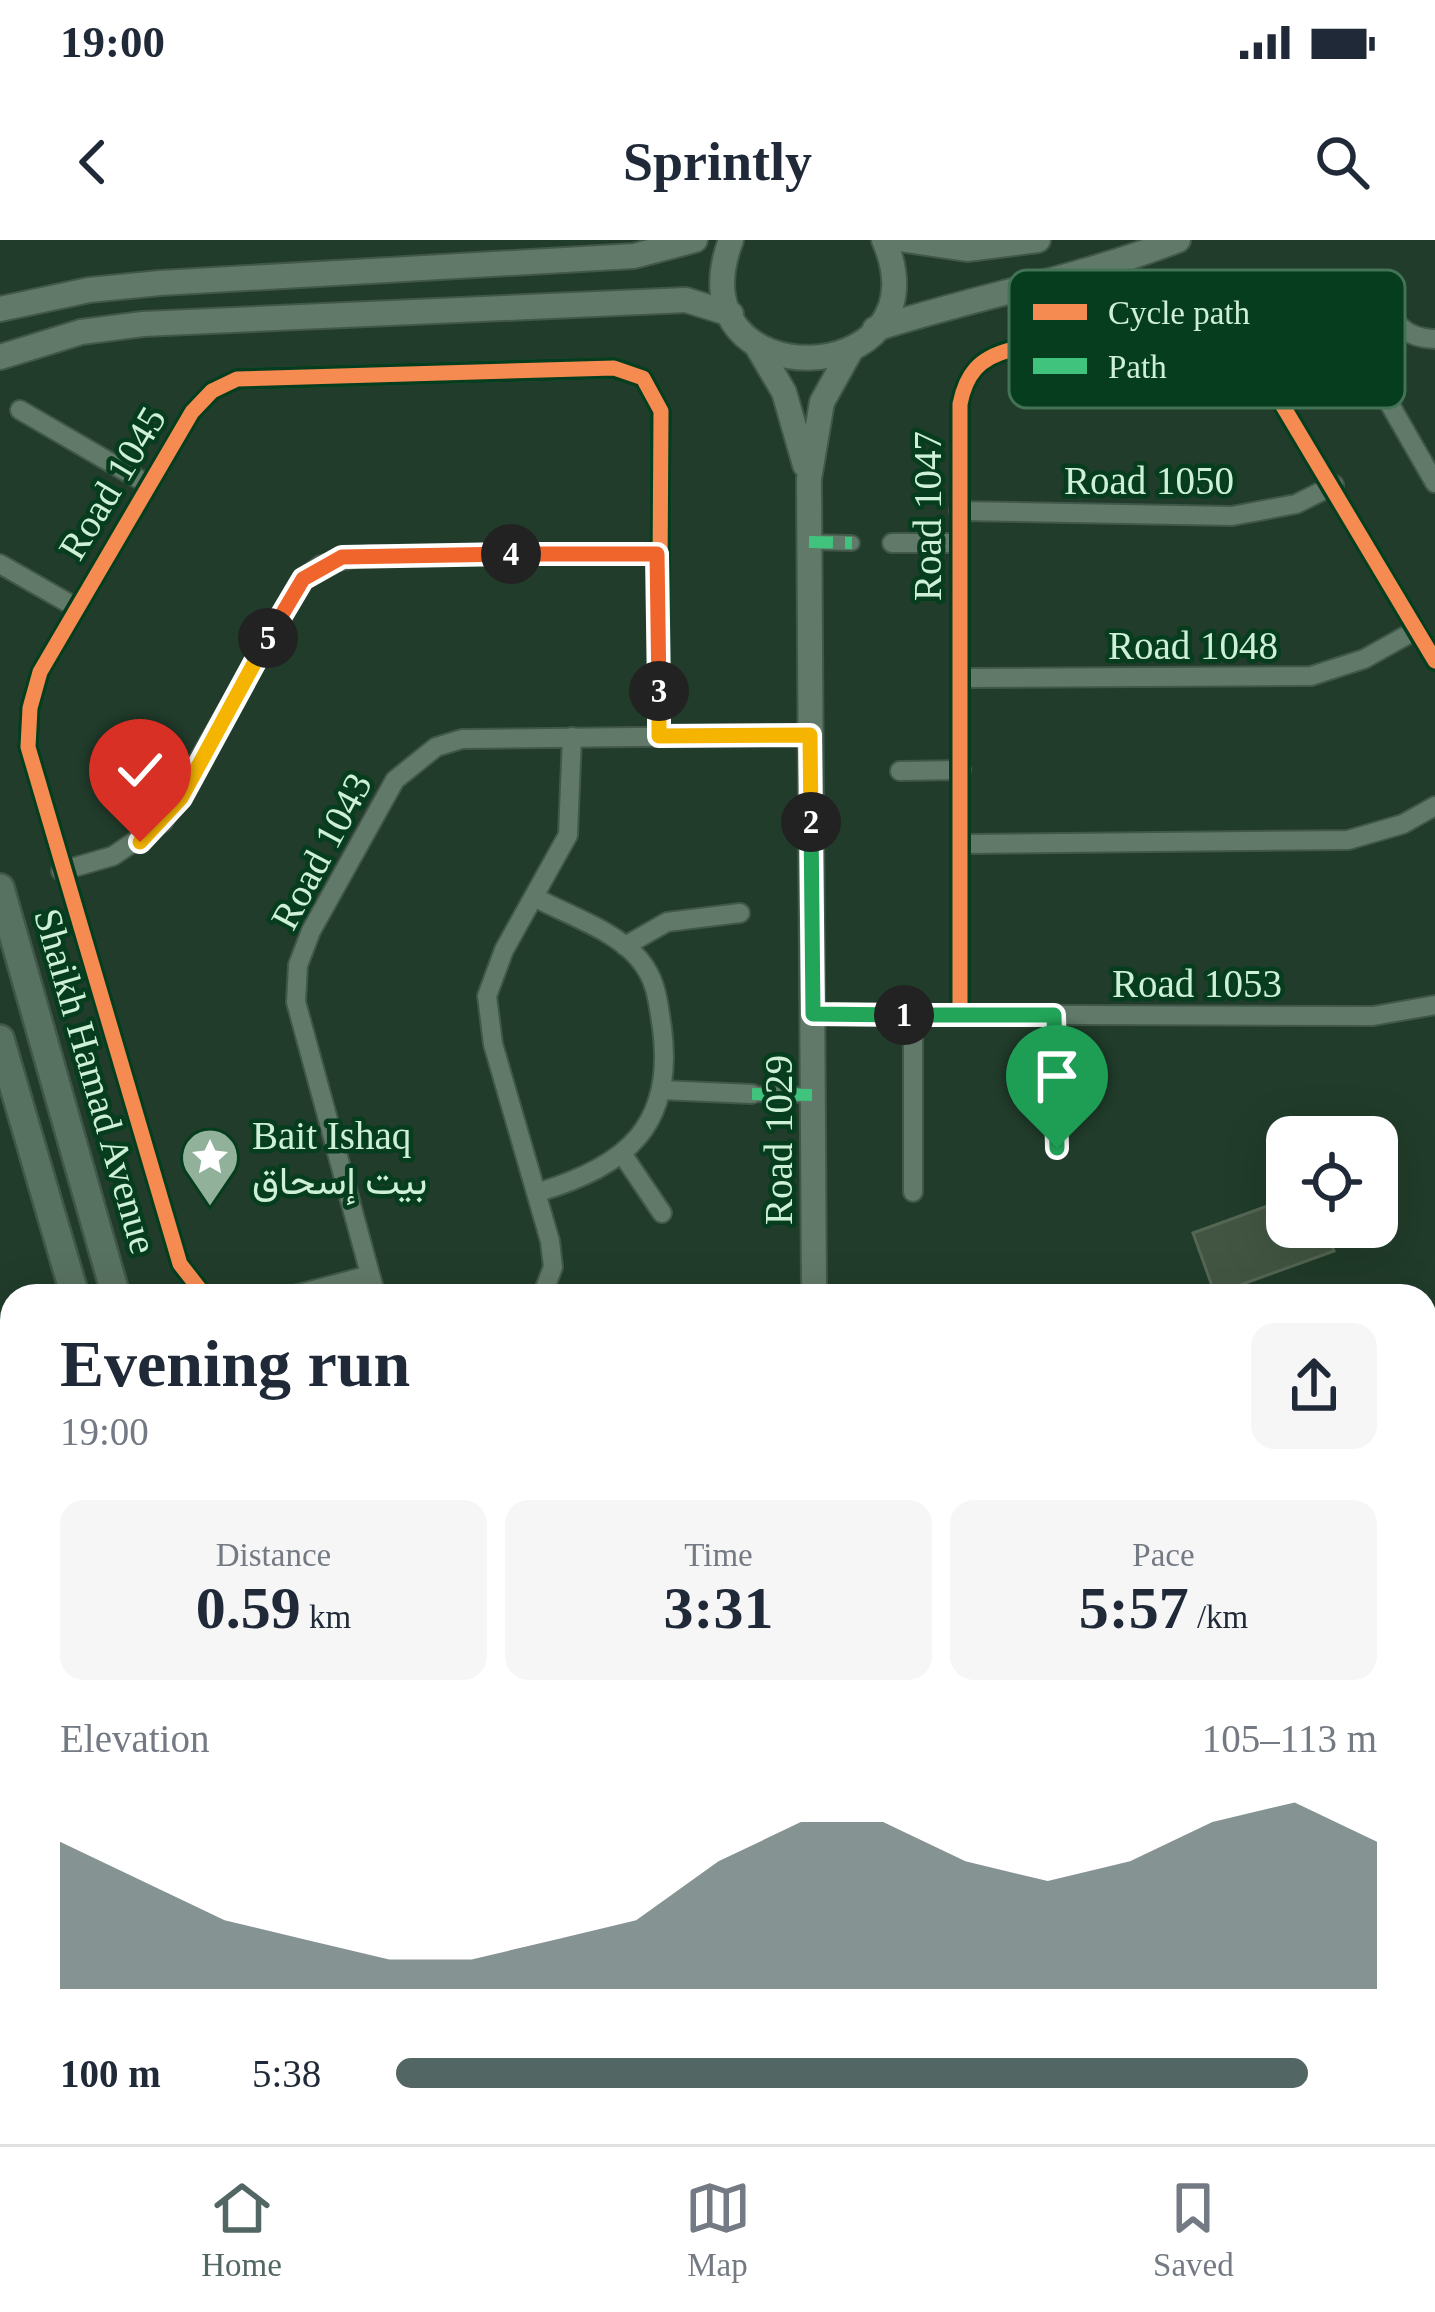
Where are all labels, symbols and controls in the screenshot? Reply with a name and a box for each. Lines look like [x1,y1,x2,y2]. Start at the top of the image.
text: 19:00 [60,17,165,67]
icon: back [60,129,126,195]
icon: search [1309,129,1375,195]
text: Sprintly [623,132,812,192]
legend [1009,270,1405,408]
text: Cycle path [1108,295,1251,331]
text: Path [1108,349,1167,385]
street label: Road 1045 [50,399,174,567]
street label: Road 1047 [906,431,949,601]
street label: Road 1050 [1064,459,1234,502]
pin: 4 [481,524,541,584]
text: 4 [503,536,519,572]
pin: 5 [238,608,298,668]
text: 5 [260,620,276,656]
street label: Road 1048 [1108,624,1278,667]
pin: 3 [629,661,689,721]
text: 3 [651,673,667,709]
pin [89,719,191,842]
icon: check [107,737,173,803]
street label: Road 1043 [262,766,380,936]
pin: 2 [781,792,841,852]
text: 2 [803,804,819,840]
street label: Shaikh Hamad Avenue [26,904,166,1258]
street label: Road 1053 [1112,962,1282,1005]
pin: 1 [874,985,934,1045]
text: 1 [896,997,912,1033]
pin [1006,1025,1108,1148]
icon: arrive [1024,1043,1090,1109]
street label: Road 1029 [757,1055,800,1225]
place label: Bait Ishaq بيت إسحاق [252,1114,427,1206]
map controls [1266,1116,1398,1248]
button: locate [1266,1116,1398,1248]
place icon: Bait Ishaq بيت إسحاق [179,1126,241,1208]
button: share [1251,1323,1377,1449]
text: Evening run [60,1327,410,1400]
text: 19:00 [60,1410,149,1453]
text: Distance [216,1537,331,1573]
text: Time [684,1537,753,1573]
text: Pace [1132,1537,1195,1573]
text: 0.59 [196,1575,301,1641]
text: 3:31 [664,1575,773,1641]
text: 5:57 [1079,1575,1189,1641]
text: km [301,1599,351,1635]
text: /km [1189,1599,1248,1635]
text: Elevation [60,1717,209,1760]
text: 105–113 m [1202,1717,1377,1760]
text: 100 m [60,2052,161,2095]
text: 5:38 [252,2052,321,2095]
tab: Home [201,2175,282,2284]
tab: Map [685,2175,751,2284]
tab: Saved [1153,2175,1234,2284]

